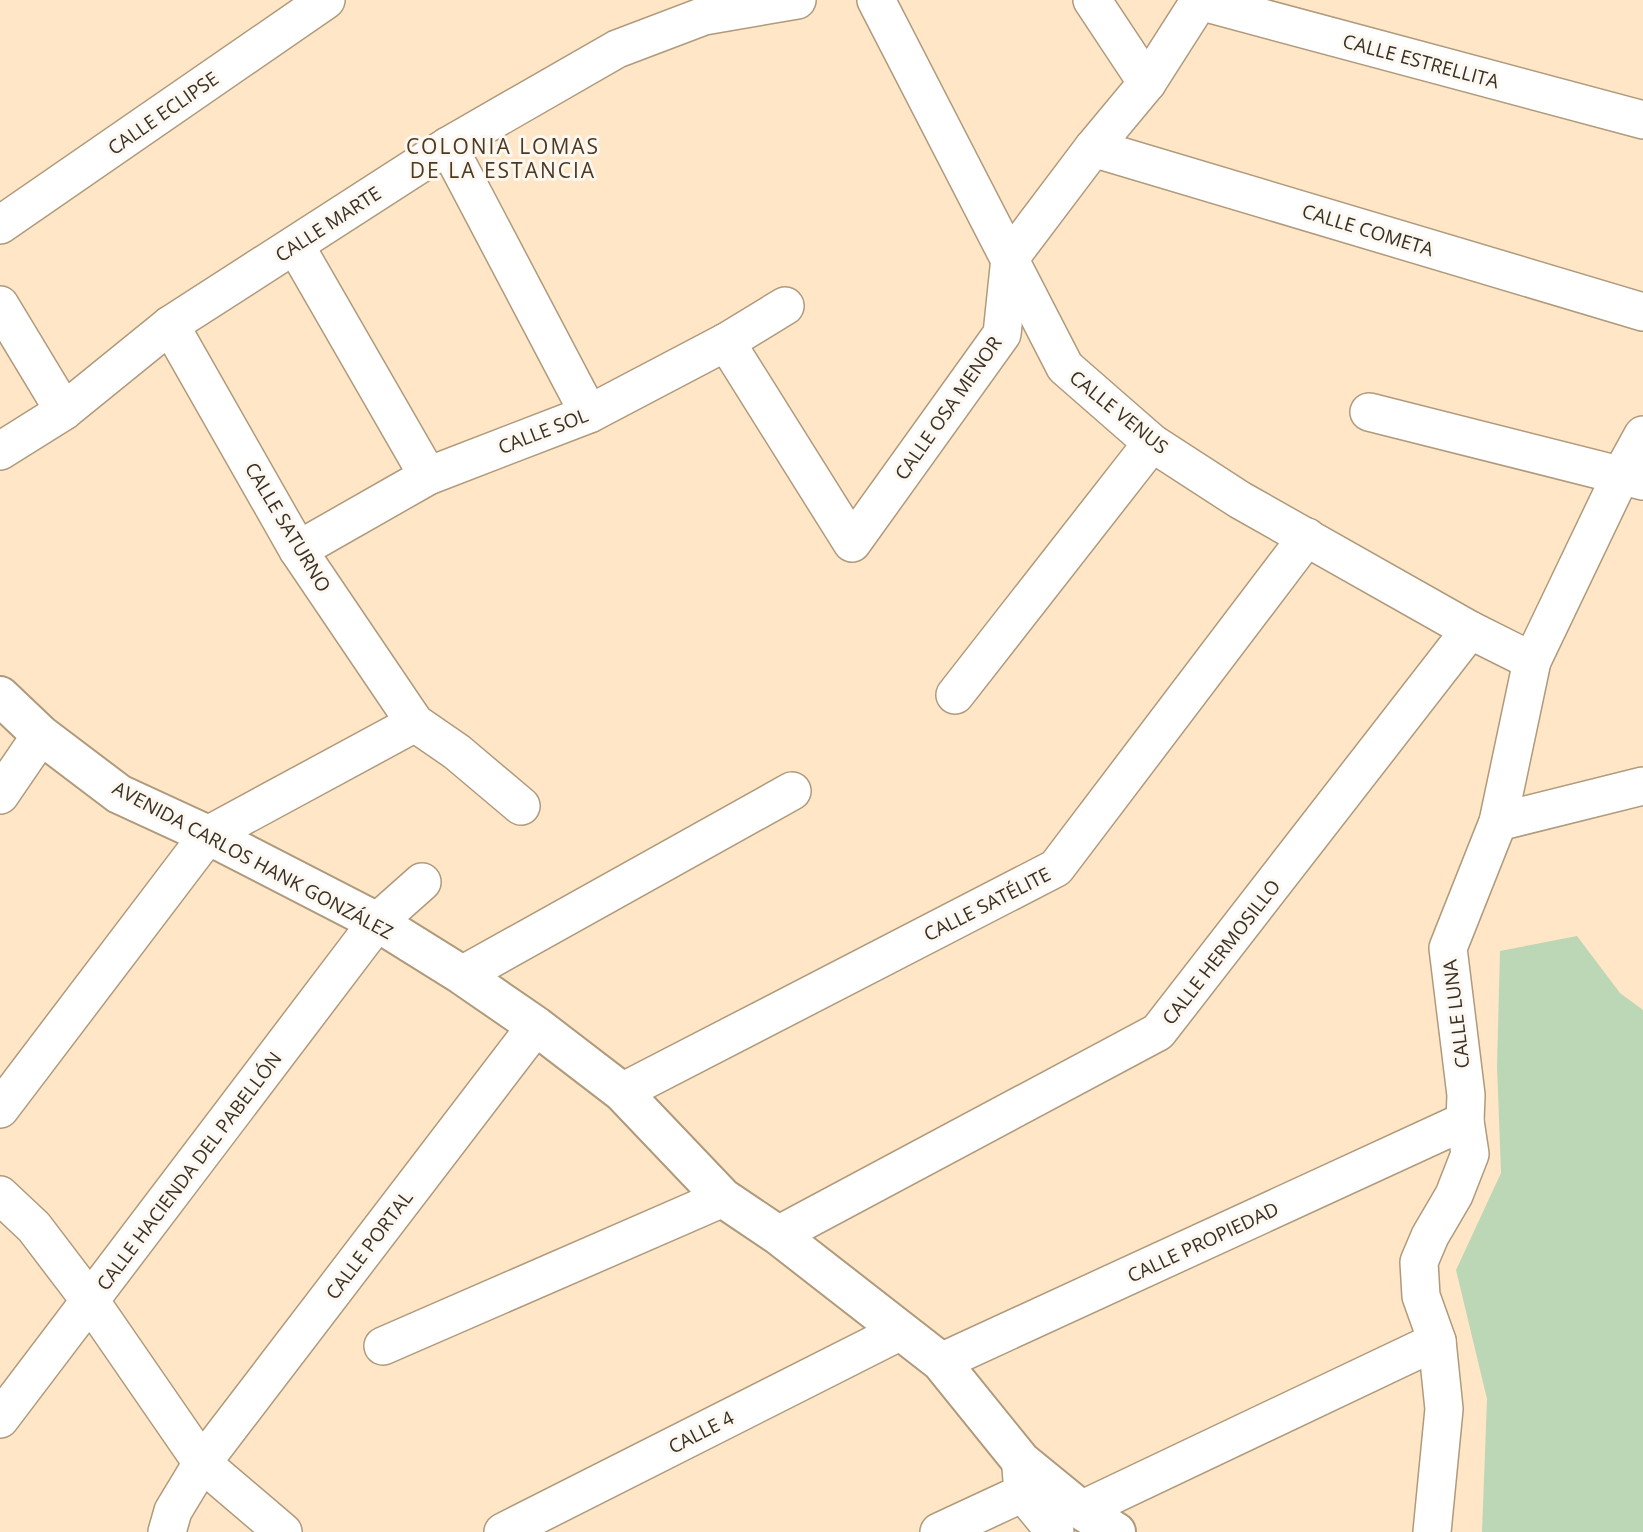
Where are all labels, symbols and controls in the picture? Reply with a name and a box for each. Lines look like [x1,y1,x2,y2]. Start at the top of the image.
street label: CALLE ESTRELLITA [1340,28,1502,94]
street label: CALLE ECLIPSE [103,65,223,161]
district label: COLONIA LOMAS DE LA ESTANCIA [406,132,600,184]
street label: CALLE MARTE [270,180,386,268]
street label: CALLE COMETA [1299,198,1437,262]
street label: CALLE OSA MENOR [889,331,1008,485]
street label: CALLE VENUS [1064,364,1174,460]
street label: CALLE SOL [494,402,592,460]
street label: CALLE SATURNO [239,457,337,597]
street label: AVENIDA CARLOS HANK GONZÁLEZ [108,775,398,945]
street label: CALLE SATÉLITE [919,861,1055,947]
street label: CALLE HERMOSILLO [1156,874,1286,1030]
street label: CALLE LUNA [1436,958,1476,1070]
street label: CALLE HACIENDA DEL PABELLÓN [91,1046,287,1296]
street label: CALLE PORTAL [320,1185,418,1305]
street label: CALLE PROPIEDAD [1123,1196,1283,1288]
street label: CALLE 4 [664,1404,738,1460]

